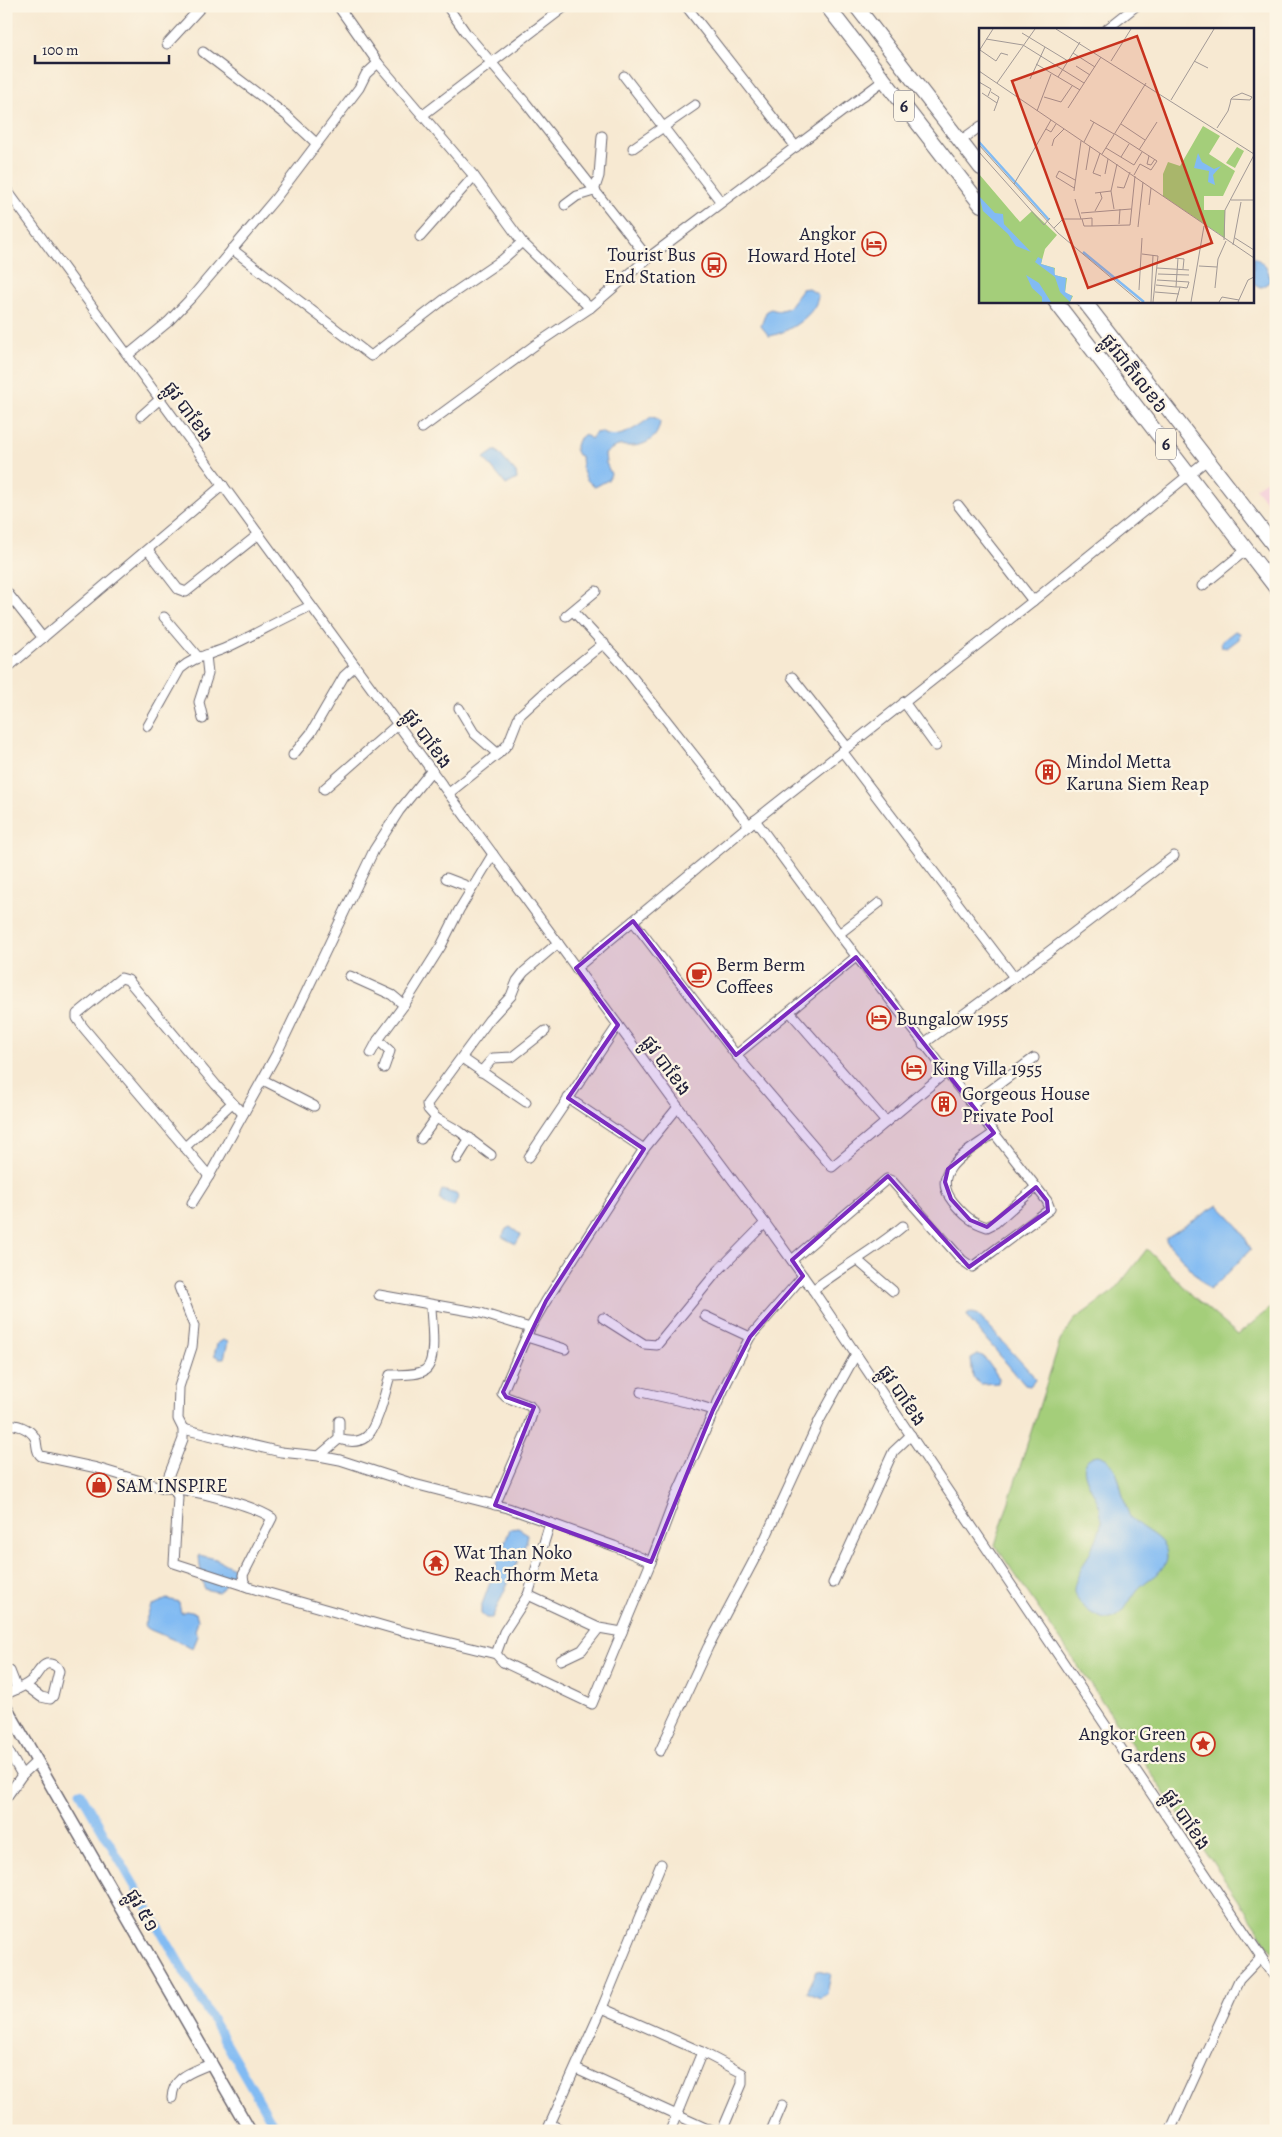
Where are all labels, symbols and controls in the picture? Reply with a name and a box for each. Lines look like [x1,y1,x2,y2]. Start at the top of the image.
inset map [979,28,1254,302]
scale bar [35,32,169,64]
text: 100 m [42,40,79,60]
road number: 6 [894,90,914,122]
place label: Angkor Howard Hotel [747,221,856,269]
hotel icon: Angkor Howard Hotel [861,231,887,257]
place label: Tourist Bus End Station [604,242,696,290]
bus stop icon: Tourist Bus End Station [701,252,727,278]
street label: ផ្លូវជាតិលេខ៦ [1092,328,1174,421]
street label: ផ្លូវ បាខែង [154,376,219,449]
road number: 6 [1156,428,1176,459]
street label: ផ្លូវ បាខែង [393,703,458,776]
place label: Mindol Metta Karuna Siem Reap [1066,749,1209,797]
building icon: Mindol Metta Karuna Siem Reap [1035,759,1061,785]
place label: Berm Berm Coffees [716,952,805,1000]
cafe icon: Berm Berm Coffees [686,962,712,988]
hotel icon: Bungalow 1955 [866,1005,892,1031]
place label: Bungalow 1955 [896,1006,1009,1032]
street label: ផ្លូវ បាខែង [632,1030,697,1103]
hotel icon: King Villa 1955 [901,1055,927,1081]
place label: King Villa 1955 [932,1056,1043,1082]
place label: Gorgeous House Private Pool [962,1081,1090,1129]
building icon: Gorgeous House Private Pool [931,1091,957,1117]
street label: ផ្លូវ បាខែង [869,1360,932,1434]
shop icon: SAM INSPIRE [86,1472,112,1498]
place label: SAM INSPIRE [116,1473,228,1499]
place label: Wat Than Noko Reach Thorm Meta [453,1540,599,1588]
temple icon: Wat Than Noko Reach Thorm Meta [423,1550,449,1576]
place label: Angkor Green Gardens [1078,1721,1186,1769]
place icon: Angkor Green Gardens [1190,1731,1216,1757]
street label: ផ្លូវ បាខែង [1153,1784,1216,1858]
street label: ផ្លូវ ៥១ [116,1884,165,1939]

